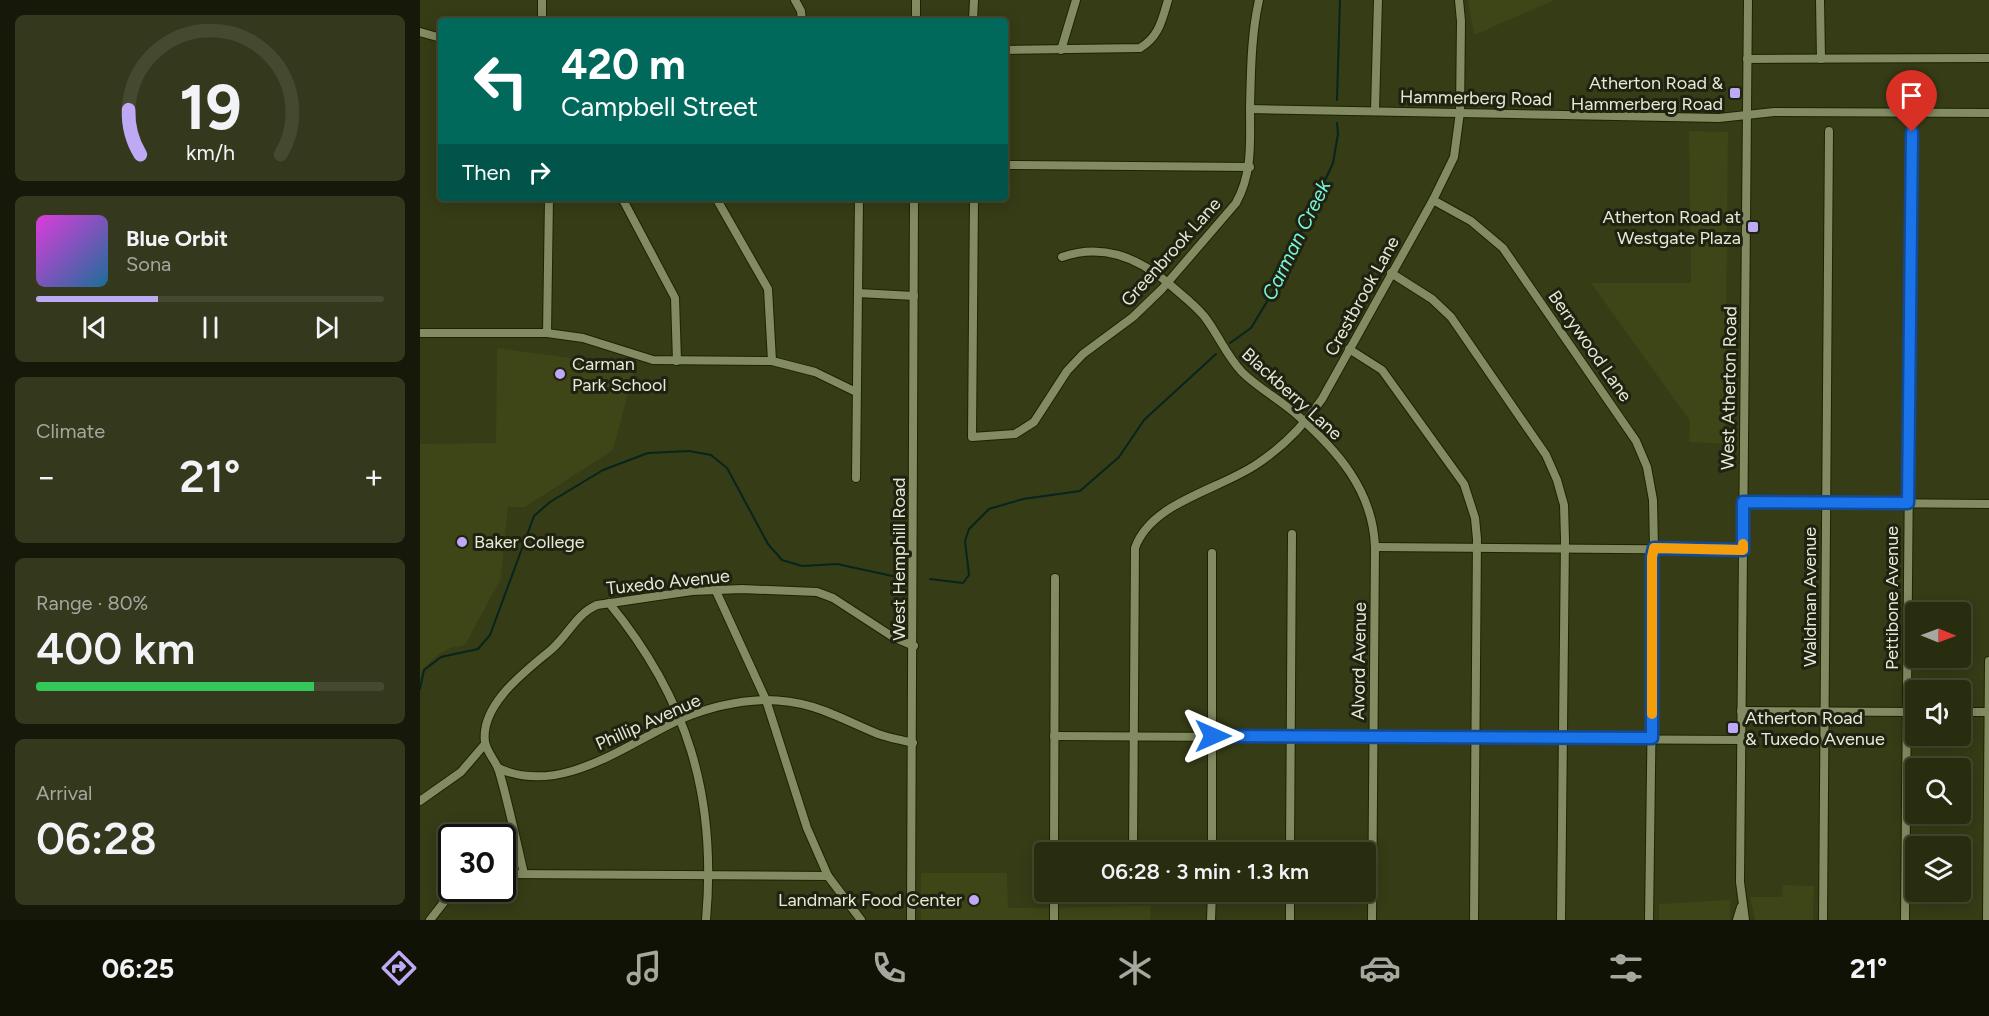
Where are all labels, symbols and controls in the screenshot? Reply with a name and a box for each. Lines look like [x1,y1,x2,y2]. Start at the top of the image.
text: 420 m [561,39,686,90]
icon: left [462,42,540,120]
text: 19 [179,70,241,145]
pin [1886,70,1937,132]
place label: Atherton Road & Hammerberg Road [1571,72,1723,115]
icon: arrive [1895,79,1928,112]
street label: Hammerberg Road [1400,86,1552,110]
marker: Atherton Road & Hammerberg Road [1728,86,1742,100]
text: Campbell Street [561,90,758,123]
text: km/h [186,140,234,165]
icon: right [523,156,556,189]
text: Then [462,159,511,186]
water label: Carman Creek [1257,175,1336,304]
street label: Greenbrook Lane [1116,193,1226,311]
place label: Atherton Road at Westgate Plaza [1602,206,1741,249]
marker: Atherton Road at Westgate Plaza [1746,220,1760,234]
text: Blue Orbit [126,225,228,252]
street label: Crestbrook Lane [1320,232,1404,360]
text: Sona [126,252,171,276]
street label: Berrywood Lane [1544,286,1637,406]
street label: West Atherton Road [1717,306,1741,470]
icon: previous [78,311,111,344]
icon: pause [194,311,227,344]
icon: next [310,311,343,344]
street label: Blackberry Lane [1237,343,1347,445]
place label: Carman Park School [572,353,666,396]
marker: Carman Park School [553,367,567,381]
text: Climate [36,419,105,443]
text: 21° [179,449,241,503]
text: − [36,457,57,496]
text: + [363,457,384,496]
street label: West Hemphill Road [888,477,910,641]
street label: Pettibone Avenue [1881,526,1903,670]
street label: Waldman Avenue [1799,527,1821,667]
place label: Baker College [474,531,585,553]
marker: Baker College [455,535,469,549]
street label: Tuxedo Avenue [605,565,731,599]
text: Range · 80% [36,591,148,615]
street label: Alvord Avenue [1347,602,1371,720]
north arrow [1905,602,1971,668]
map controls [1905,602,1971,902]
text: 400 km [36,621,195,675]
button: sound [1905,680,1971,746]
street label: Phillip Avenue [592,689,704,755]
position arrow [1181,704,1245,768]
place label: Atherton Road & Tuxedo Avenue [1745,707,1885,750]
marker: Atherton Road & Tuxedo Avenue [1726,721,1740,735]
button: search [1905,758,1971,824]
text: Arrival [36,781,92,805]
text: 06:28 [36,811,157,865]
speed limit sign: 30 [438,824,516,902]
button: layers [1905,836,1971,902]
text: 06:28 · 3 min · 1.3 km [1101,858,1309,885]
place label: Landmark Food Center [778,889,962,911]
marker: Landmark Food Center [967,893,981,907]
icon: directions [378,947,420,989]
icon: music [623,947,665,989]
icon: phone [868,947,910,989]
icon: climate [1114,947,1156,989]
icon: car [1359,947,1401,989]
icon: filters [1605,947,1647,989]
text: 06:25 [102,952,174,985]
text: 21° [1850,952,1887,985]

